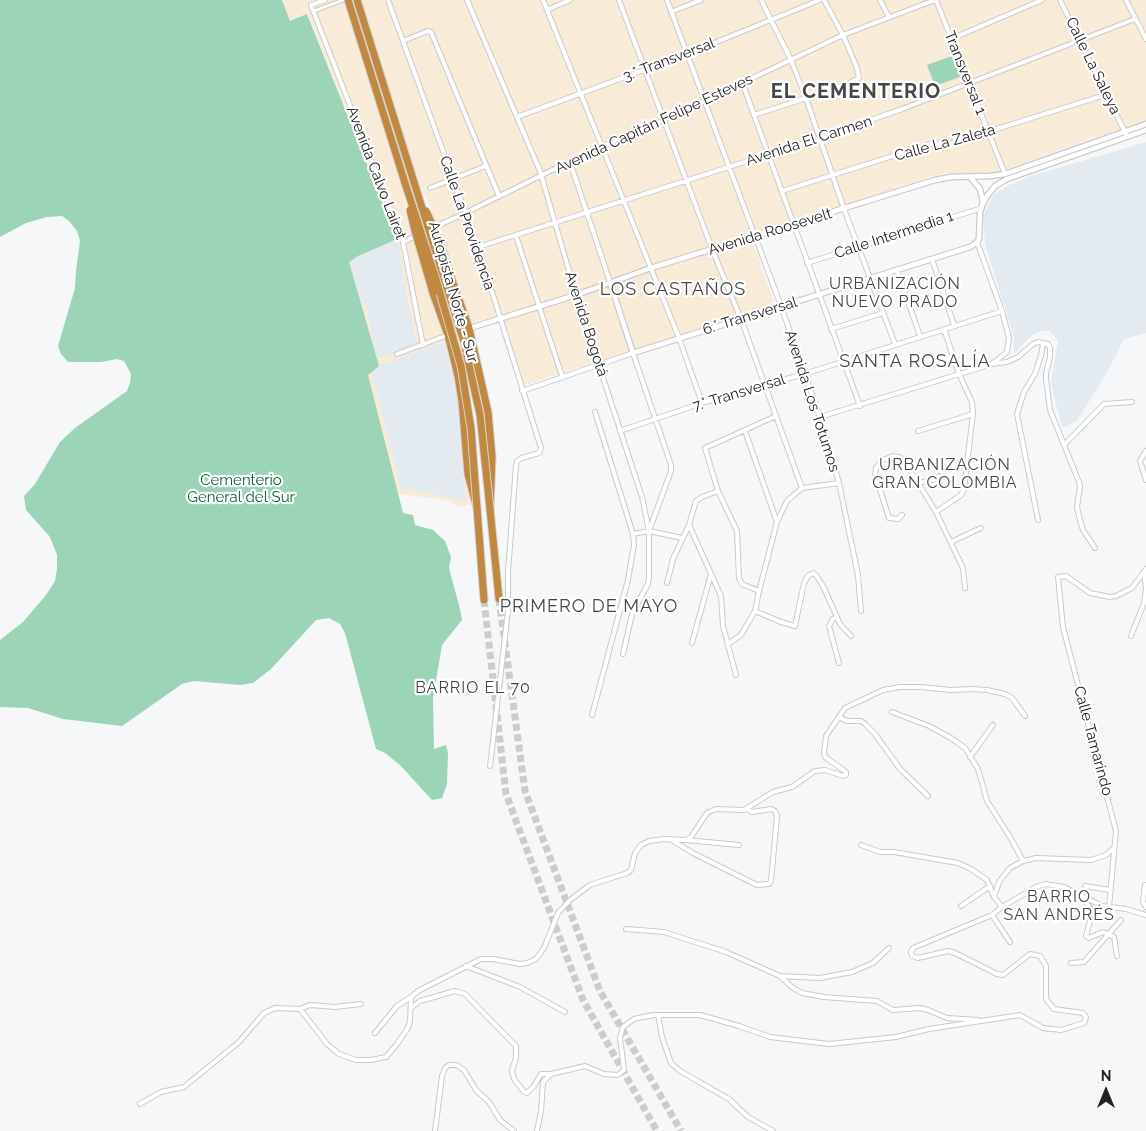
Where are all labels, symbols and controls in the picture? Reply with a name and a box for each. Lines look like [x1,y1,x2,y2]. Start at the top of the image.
street label: Calle La Saleya [1062,14,1124,118]
street label: Transversal 1 [940,29,990,117]
street label: 3.° Transversal [620,34,718,86]
street label: Avenida Capitán Felipe Esteves [552,70,756,178]
district label: EL CEMENTERIO [769,80,943,104]
street label: Avenida Calvo Lairet [342,104,410,242]
street label: Avenida El Carmen [744,112,874,170]
street label: Calle La Zaleta [893,121,997,165]
street label: Calle La Providencia [436,153,498,293]
street label: Avenida Roosevelt [706,205,834,259]
street label: Calle Intermedia 1 [832,207,956,263]
street label: Autopista Norte - Sur [424,219,482,365]
street label: Avenida Bogotá [560,269,612,379]
district label: URBANIZACIÓN NUEVO PRADO [828,274,962,312]
district label: LOS CASTAÑOS [598,279,748,301]
street label: 6.° Transversal [700,293,800,339]
street label: Avenida Los Totumos [781,328,843,474]
district label: SANTA ROSALÍA [838,351,992,373]
street label: 7.° Transversal [690,370,788,416]
district label: URBANIZACIÓN GRAN COLOMBIA [871,455,1019,493]
park label: Cementerio General del Sur [187,471,295,506]
district label: PRIMERO DE MAYO [498,596,680,618]
district label: BARRIO EL 70 [414,678,532,698]
street label: Calle Tamarindo [1070,684,1116,798]
district label: BARRIO SAN ANDRÉS [1002,887,1116,925]
north arrow [1081,1066,1131,1116]
text: N [1101,1068,1111,1084]

